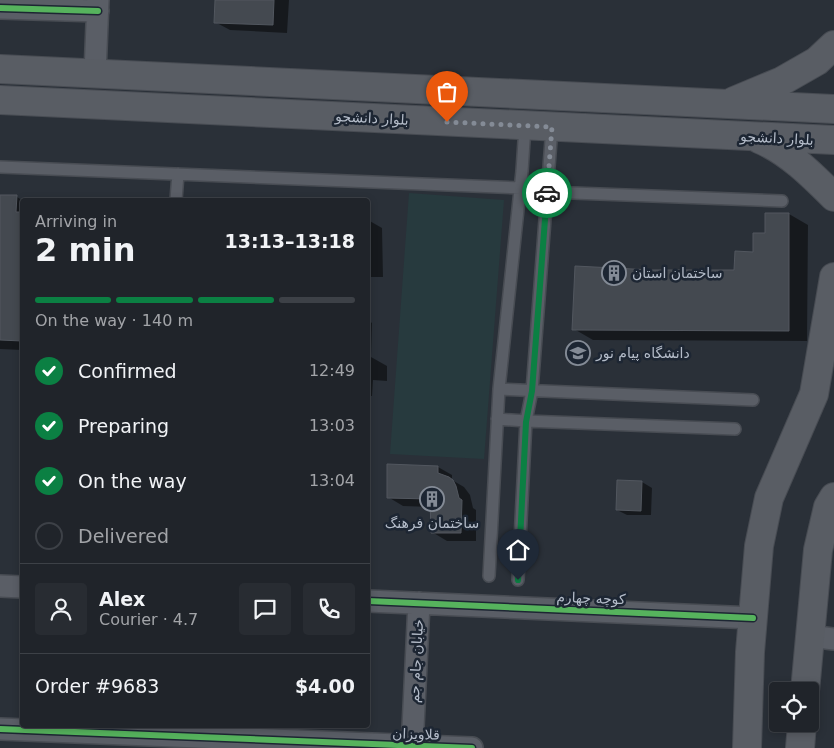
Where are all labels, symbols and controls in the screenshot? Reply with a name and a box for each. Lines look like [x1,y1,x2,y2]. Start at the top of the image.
pin [426,71,468,122]
icon: bag [433,78,461,106]
street label: بلوار دانشجو [334,108,409,129]
street label: بلوار دانشجو [739,128,814,149]
courier [522,168,572,218]
icon: car [533,179,561,207]
text: Arriving in [35,212,117,231]
text: 13:13–13:18 [225,230,355,252]
text: 2 min [35,231,136,269]
building icon: ساختمان استان [601,260,627,286]
place label: ساختمان استان [632,265,722,281]
text: On the way · 140 m [35,311,193,330]
school or university icon: دانشگاه پیام نور [565,340,591,366]
place label: دانشگاه پیام نور [595,345,690,362]
icon: check [35,357,63,385]
text: Confirmed [78,360,177,382]
text: 12:49 [309,361,355,380]
icon: check [35,412,63,440]
text: Preparing [78,415,169,437]
text: 13:03 [309,416,355,435]
icon: check [35,467,63,495]
text: On the way [78,470,187,492]
text: 13:04 [309,471,355,490]
building icon: ساختمان فرهنگ [419,486,445,512]
place label: ساختمان فرهنگ [385,515,479,532]
text: Delivered [78,525,169,547]
pin [497,529,539,580]
icon: home [504,536,532,564]
button: person [35,583,87,635]
button: chat [239,583,291,635]
button: phone [303,583,355,635]
text: Alex [99,588,145,610]
street label: کوچه چهارم [556,589,626,608]
text: Courier · 4.7 [99,610,198,629]
street label: خیابان جام جم [406,619,427,703]
text: Order #9683 [35,675,159,697]
text: $4.00 [295,675,355,697]
map controls [769,682,819,732]
button: locate [769,682,819,732]
street label: قلاویزان [392,725,440,744]

